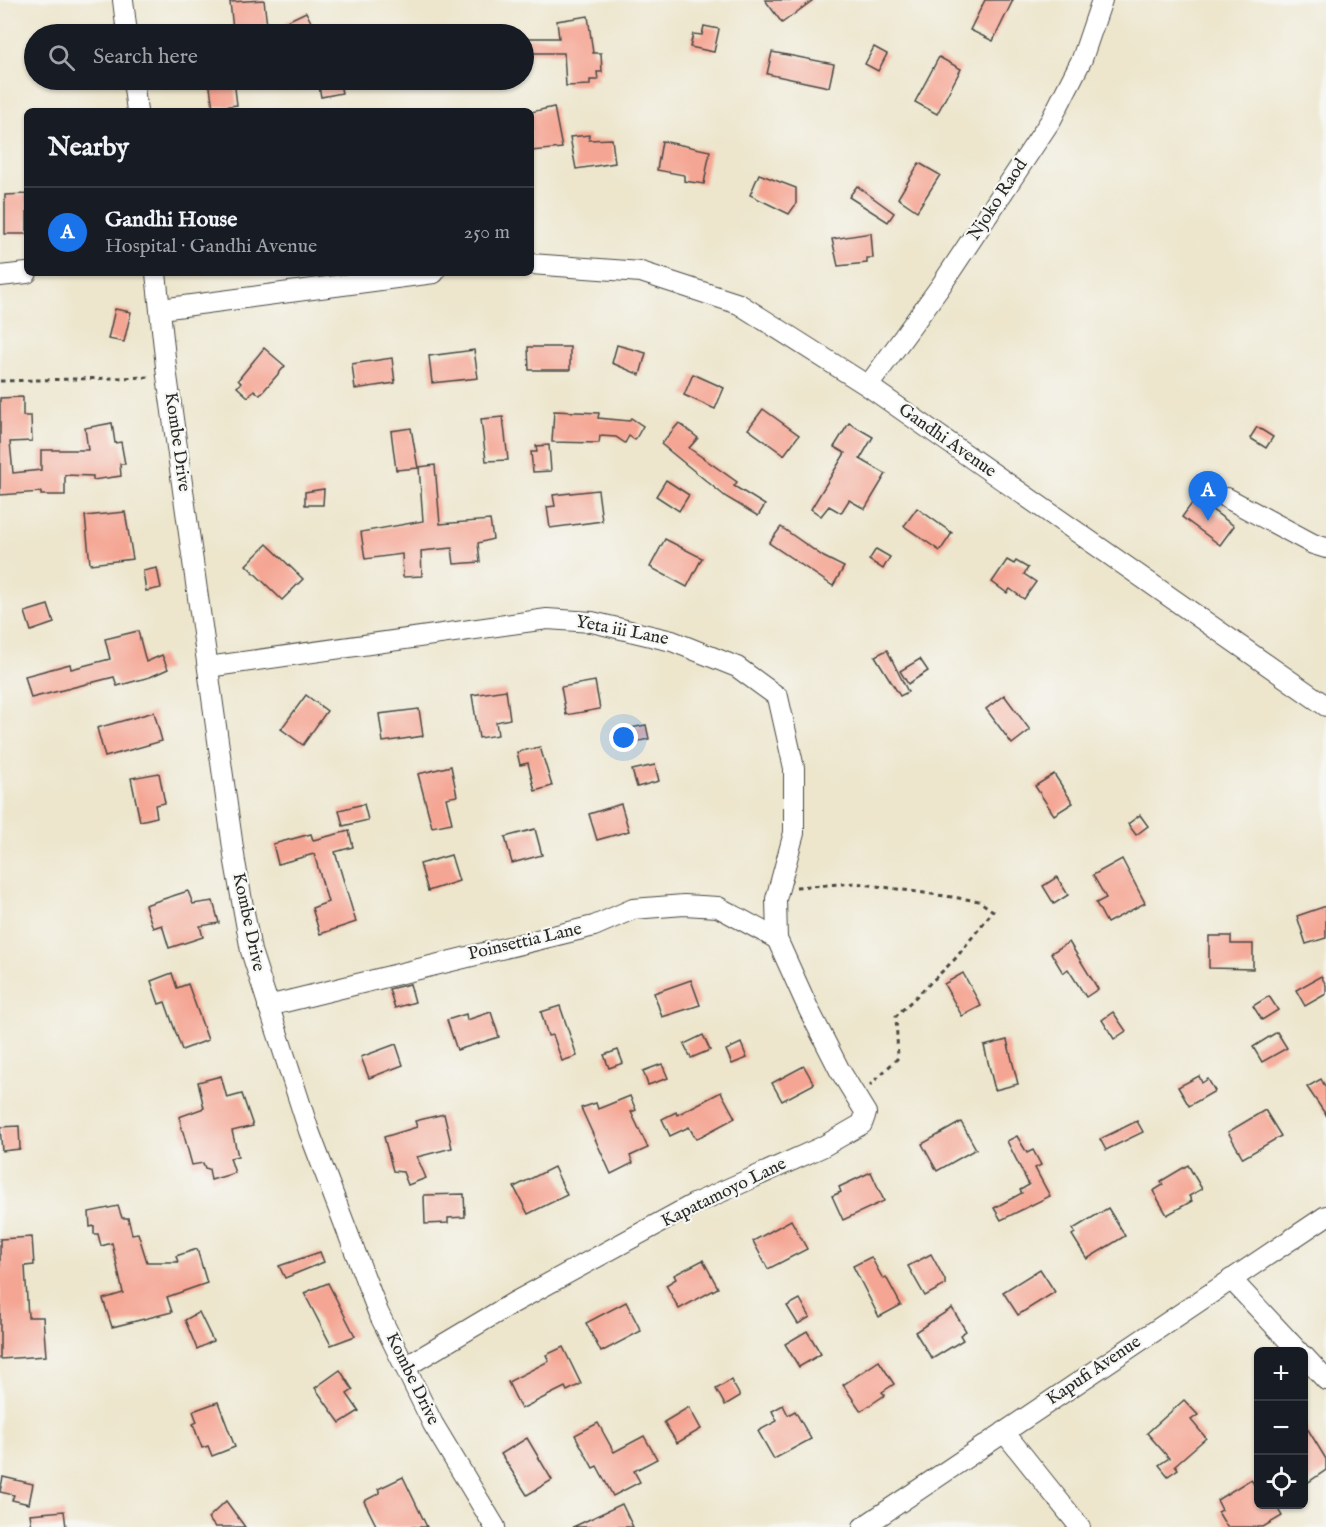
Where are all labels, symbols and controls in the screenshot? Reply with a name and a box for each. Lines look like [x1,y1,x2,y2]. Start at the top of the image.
search box [24,24,534,90]
icon: search [45,41,78,74]
text: Search here [93,43,198,71]
text: Nearby [48,131,129,164]
street label: Njoko Raod [963,154,1033,245]
text: Gandhi House [105,206,237,234]
text: A [61,220,74,245]
text: 250 m [464,220,510,245]
text: Hospital · Gandhi Avenue [105,234,317,259]
street label: Kombe Drive [159,391,195,493]
street label: Gandhi Avenue [893,399,1001,483]
pin: A [1188,472,1228,521]
street label: Yeta iii Lane [574,611,670,651]
your location [609,723,638,752]
street label: Kombe Drive [226,871,270,973]
street label: Poinsettia Lane [466,918,584,966]
street label: Kapatamoyo Lane [658,1153,790,1233]
street label: Kombe Drive [380,1329,444,1429]
street label: Kapufi Avenue [1042,1331,1146,1411]
map controls [1254,1347,1308,1509]
button: + [1254,1347,1308,1401]
button: − [1254,1401,1308,1455]
button: locate [1254,1455,1308,1509]

